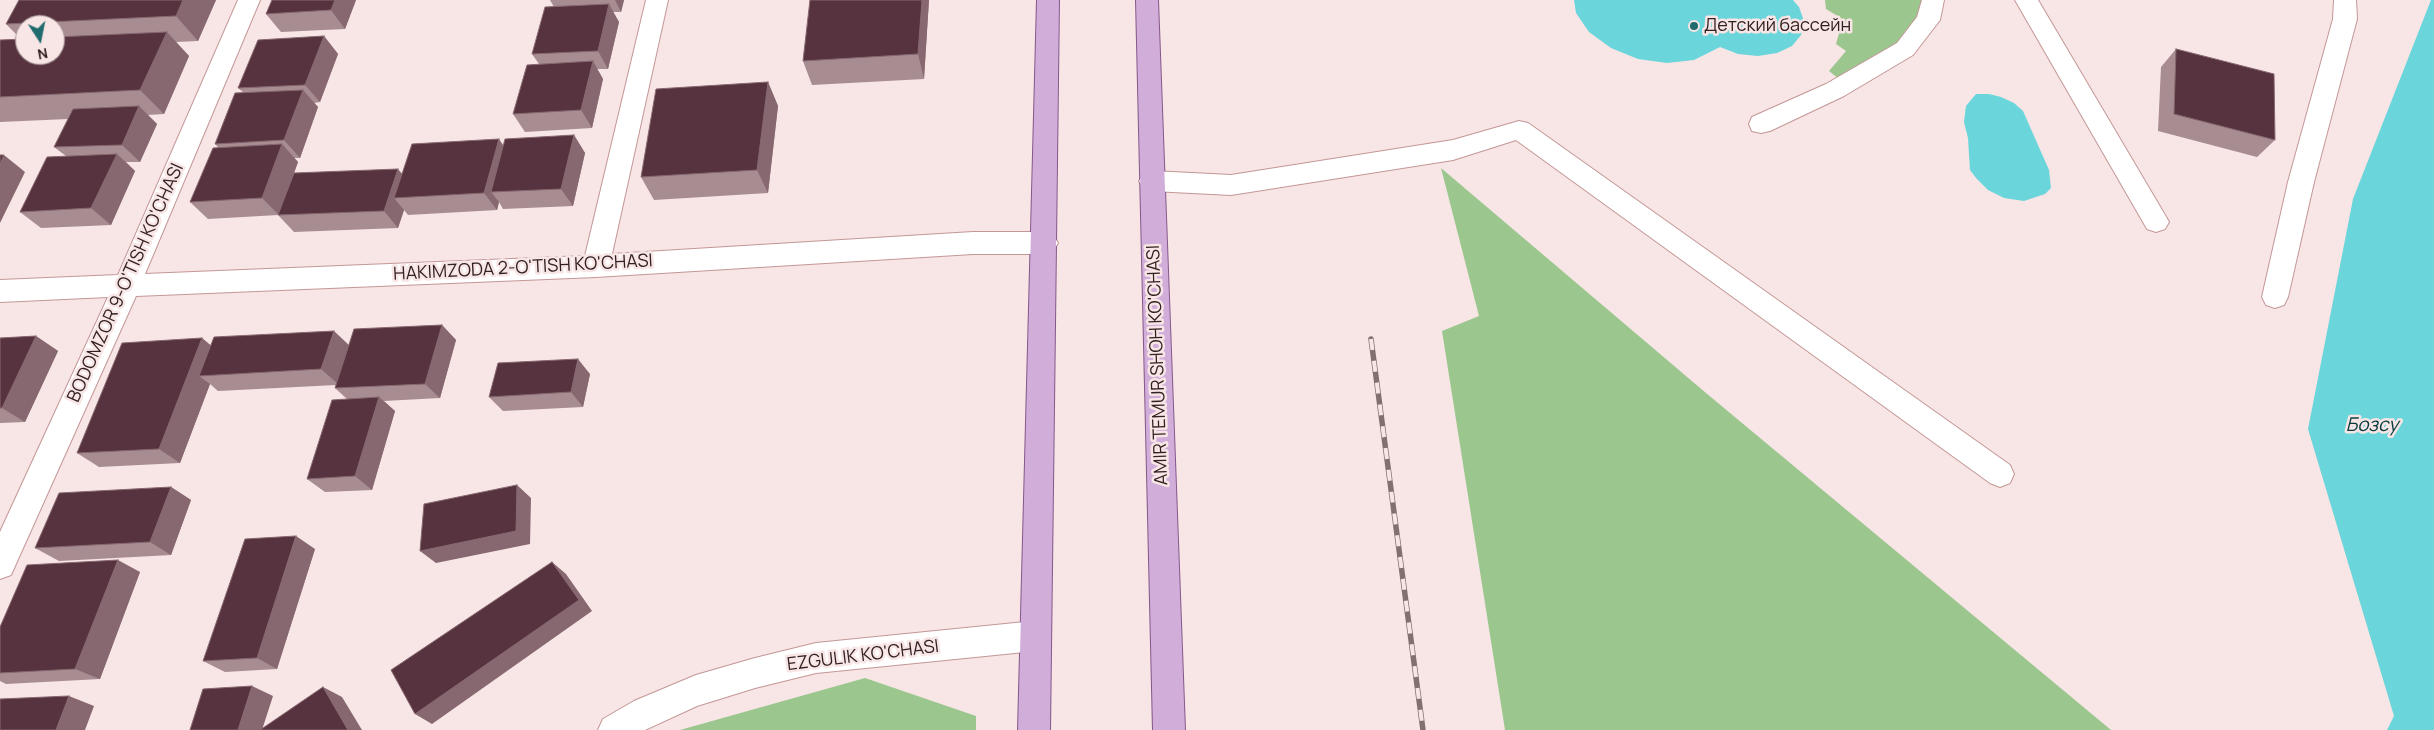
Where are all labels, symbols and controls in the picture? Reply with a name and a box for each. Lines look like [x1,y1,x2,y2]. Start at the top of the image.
north arrow [15,15,65,65]
place label: Детский бассейн [1704,15,1851,37]
marker: Детский бассейн [1688,20,1700,32]
text: N [36,44,50,65]
street label: BODOMZOR 9-O'TISH KO'CHASI [63,160,189,406]
street label: AMIR TEMUR SHOH KO'CHASI [1143,245,1173,485]
street label: HAKIMZODA 2-O'TISH KO'CHASI [393,250,653,286]
water label: Бозсу [2346,415,2398,437]
street label: EZGULIK KO'CHASI [786,636,940,676]

